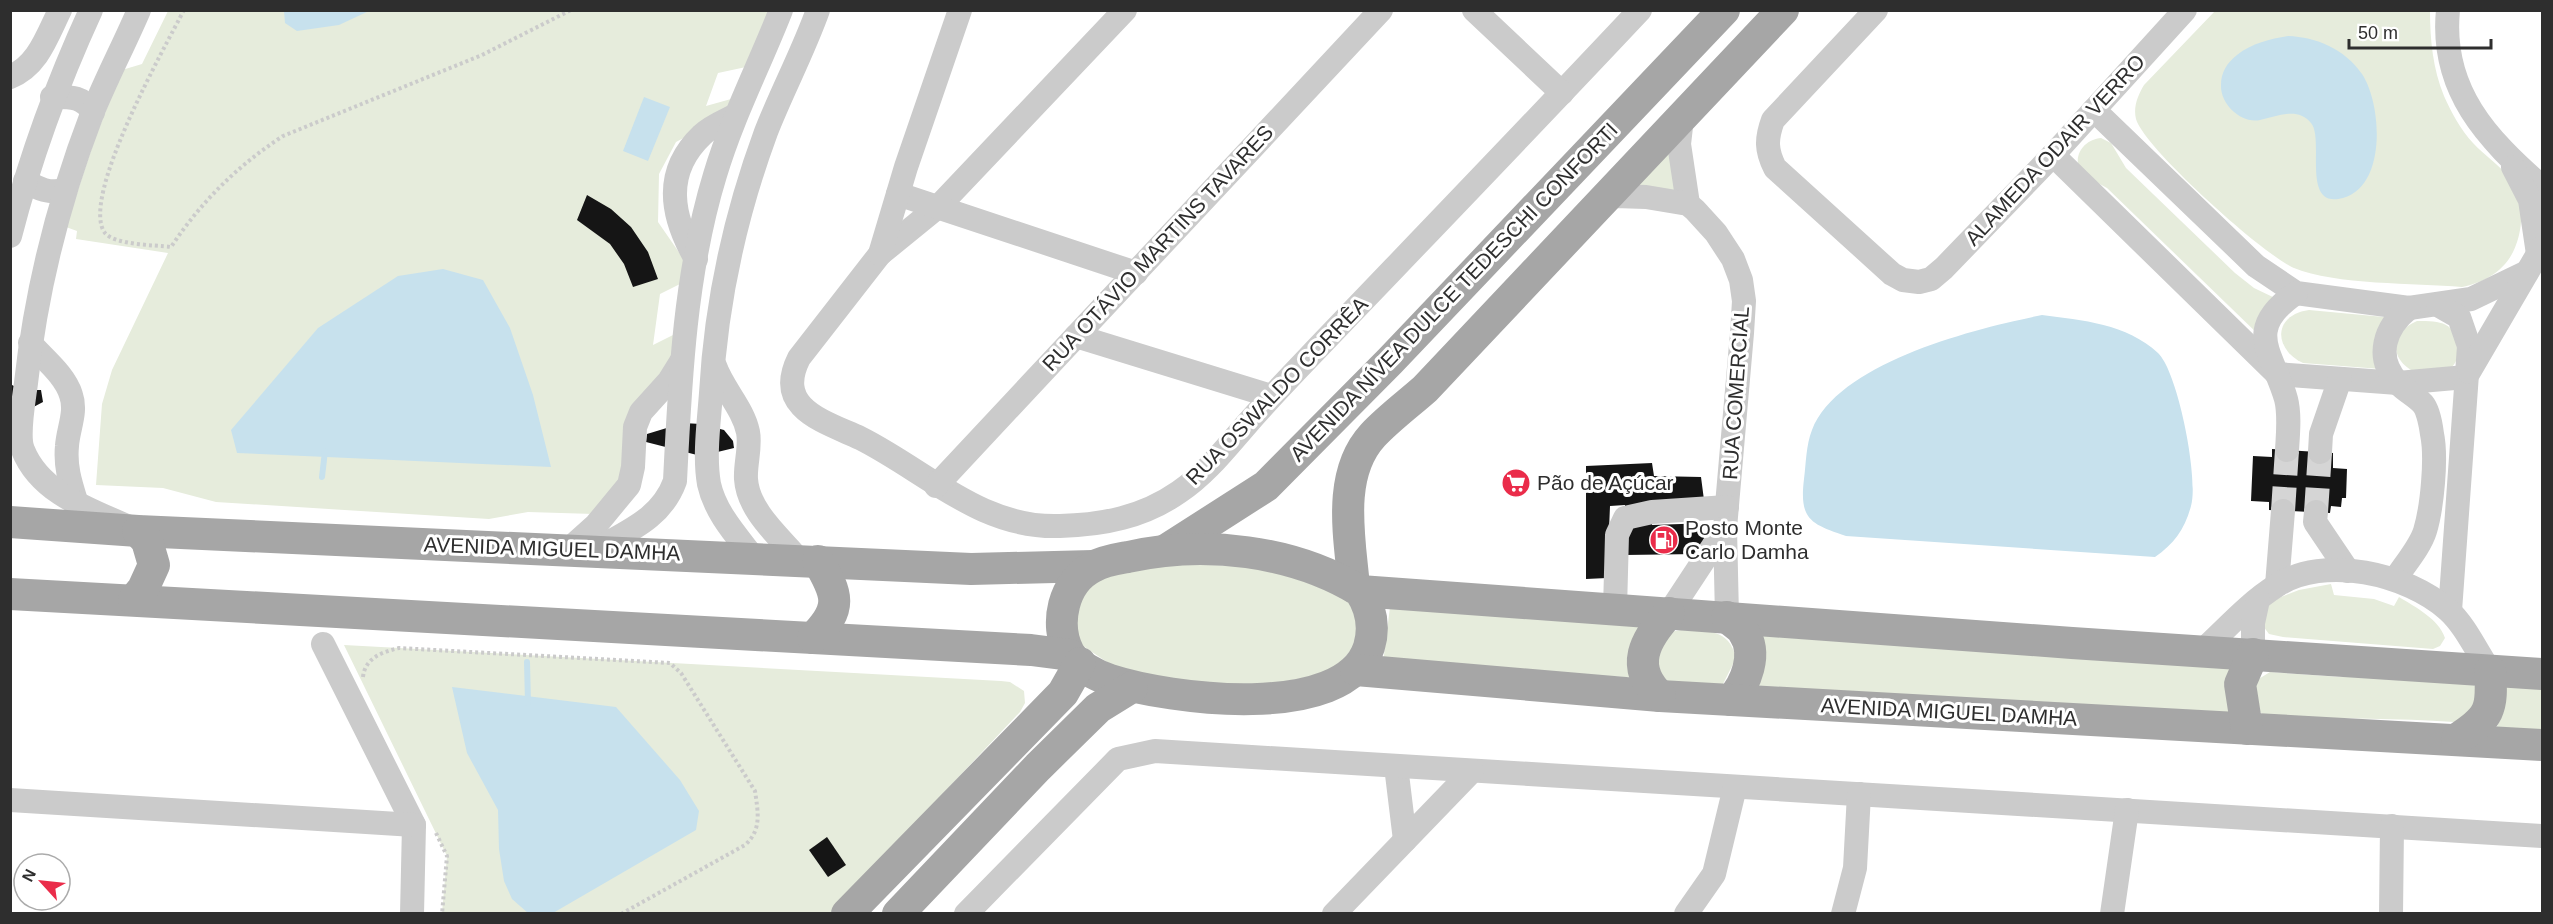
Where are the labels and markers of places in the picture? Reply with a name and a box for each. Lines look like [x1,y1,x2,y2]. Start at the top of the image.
supermarket icon: Pão de Açúcar [1500,467,1532,499]
place label: Pão de Açúcar [1537,471,1674,494]
place label: Posto Monte Carlo Damha [1685,516,1809,563]
fuel station icon: Posto Monte Carlo Damha [1648,524,1680,556]

